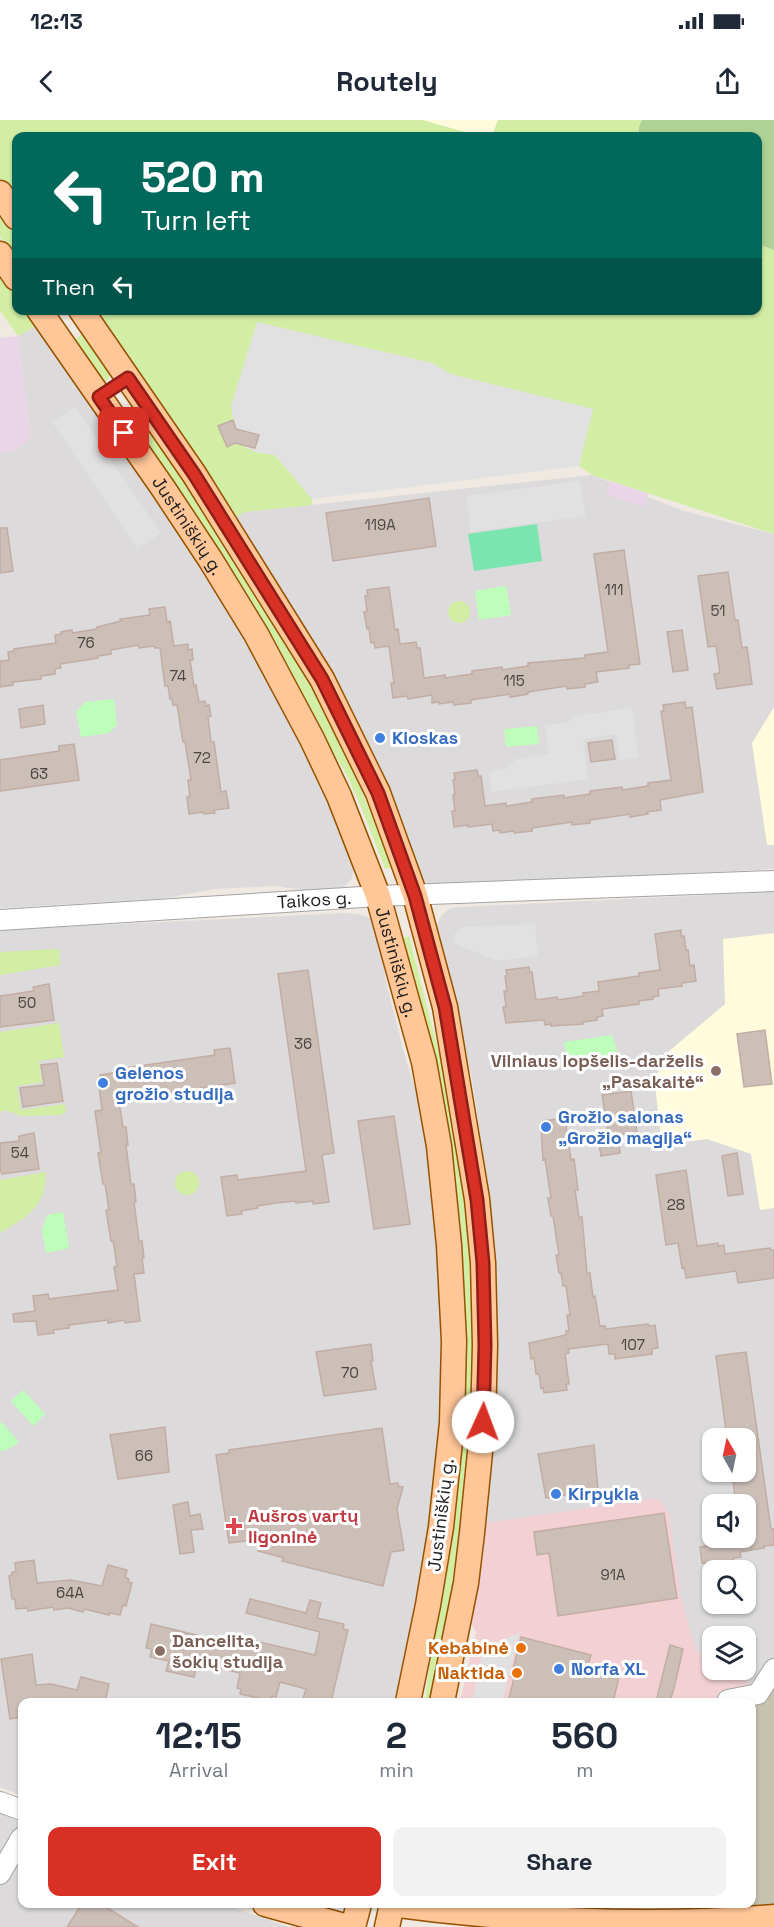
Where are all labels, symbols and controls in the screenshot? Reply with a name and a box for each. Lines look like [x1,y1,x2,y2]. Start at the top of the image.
text: 12:13 [30,7,83,35]
text: Routely [336,64,438,99]
icon: back [30,65,63,98]
icon: share [711,65,744,98]
text: 520 m [141,151,265,204]
icon: left [42,156,120,234]
text: Turn left [141,203,251,238]
icon: left [107,270,140,303]
text: Then [42,273,95,301]
pin [98,407,149,458]
icon: arrive [107,416,140,449]
street label: Justiniškių g. [147,471,229,579]
house number: 119A [364,515,396,534]
house number: 111 [605,580,623,599]
house number: 51 [710,601,726,620]
house number: 76 [77,633,95,652]
house number: 74 [170,666,186,685]
house number: 115 [503,671,525,690]
place label: Kioskas [392,726,458,749]
marker: Kioskas [373,731,387,745]
house number: 72 [193,748,211,767]
house number: 63 [30,764,48,783]
street label: Taikos g. [276,886,352,913]
street label: Justiniškių g. [370,904,423,1020]
house number: 50 [18,993,36,1012]
house number: 36 [294,1034,312,1053]
place label: Vilniaus lopšelis-darželis „Pasakaitė“ [491,1049,704,1093]
place label: Gelenos grožio studija [115,1061,235,1105]
marker: Vilniaus lopšelis-darželis „Pasakaitė“ [709,1064,723,1078]
marker: Gelenos grožio studija [96,1076,110,1090]
place label: Grožio salonas „Grožio magija“ [558,1105,692,1149]
marker: Grožio salonas „Grožio magija“ [539,1120,553,1134]
house number: 54 [11,1143,29,1162]
house number: 28 [667,1195,685,1214]
house number: 107 [621,1335,645,1354]
house number: 70 [341,1363,359,1382]
position arrow [451,1390,515,1454]
north arrow [702,1428,756,1482]
map controls [702,1428,756,1680]
house number: 66 [135,1446,153,1465]
street label: Justiniškių g. [422,1457,459,1573]
place label: Kirpykla [568,1482,640,1505]
marker: Kirpykla [549,1487,563,1501]
button: sound [702,1494,756,1548]
place label: Aušros vartų ligoninė [248,1504,358,1548]
marker: Aušros vartų ligoninė [225,1517,243,1535]
button: search [702,1560,756,1614]
house number: 91A [601,1565,626,1584]
house number: 64A [56,1583,85,1602]
button: layers [702,1626,756,1680]
place label: Dancelita, šokių studija [172,1629,284,1673]
place label: Kebabinė [428,1636,509,1659]
marker: Kebabinė [514,1641,528,1655]
marker: Dancelita, šokių studija [153,1644,167,1658]
place label: Norfa XL [571,1657,645,1680]
place label: Naktida [438,1661,506,1684]
marker: Norfa XL [552,1662,566,1676]
marker: Naktida [510,1666,524,1680]
text: 12:15 [156,1713,242,1759]
text: 2 [386,1713,407,1759]
text: 560 [551,1713,618,1759]
text: Arrival [169,1757,228,1783]
text: min [379,1757,414,1783]
text: m [576,1757,593,1783]
button: Exit [48,1827,381,1896]
button: Share [393,1827,726,1896]

